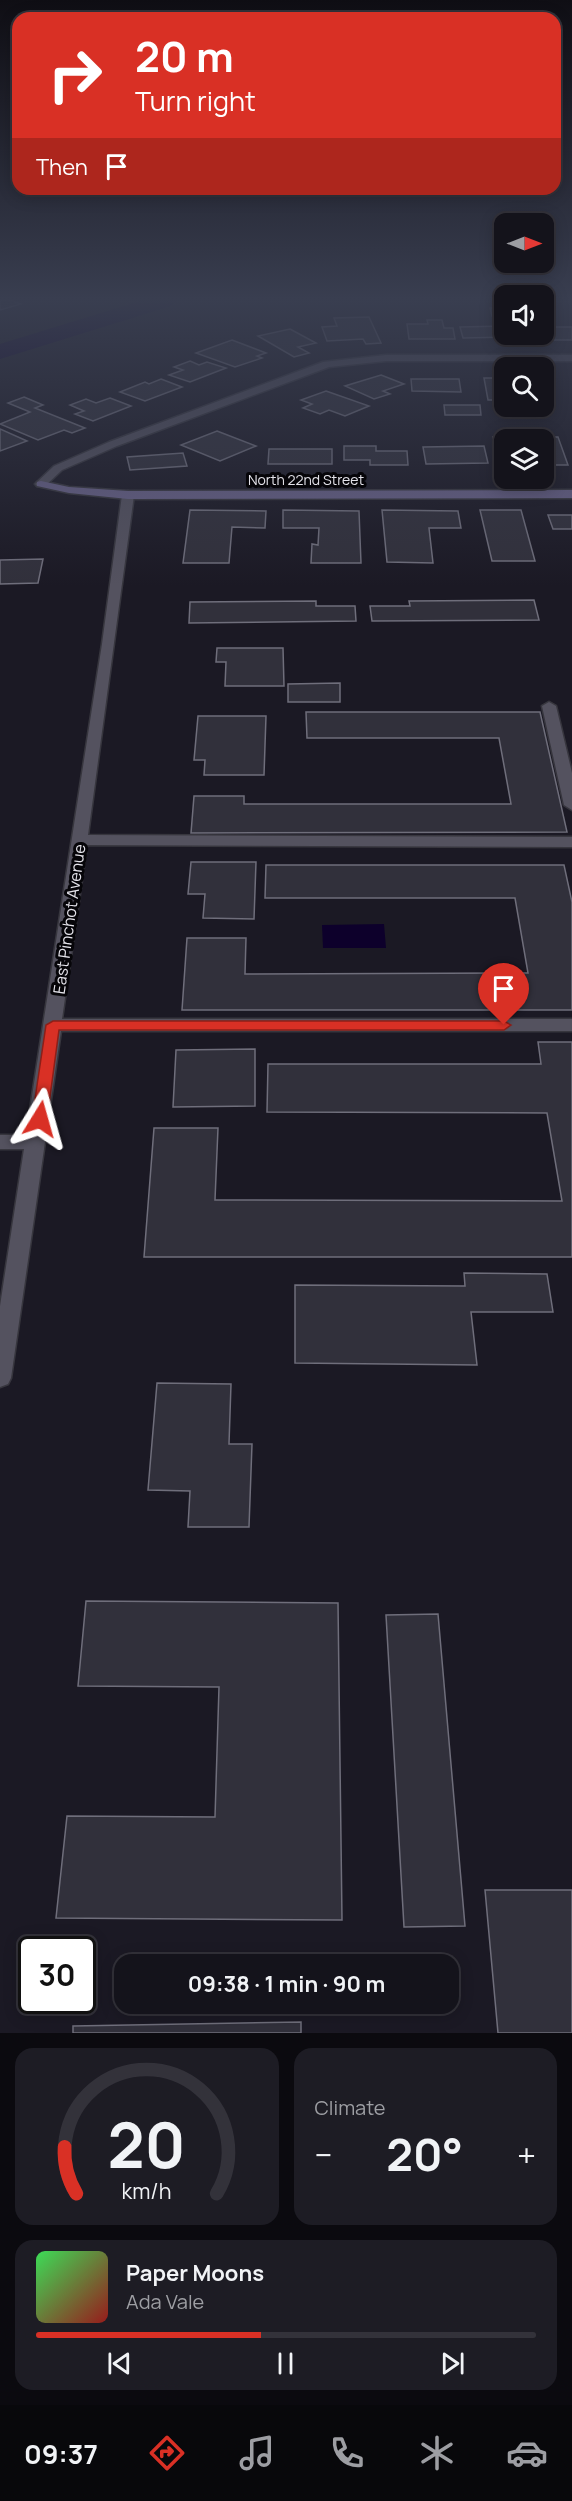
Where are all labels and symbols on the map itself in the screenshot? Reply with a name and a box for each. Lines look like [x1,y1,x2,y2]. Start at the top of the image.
north arrow [494,213,554,273]
street label: North 22nd Street [248,470,364,489]
street label: East Pinchot Avenue [48,843,90,995]
pin [478,963,529,1025]
position arrow [8,1087,72,1151]
speed limit sign: 30 [18,1936,96,2014]

